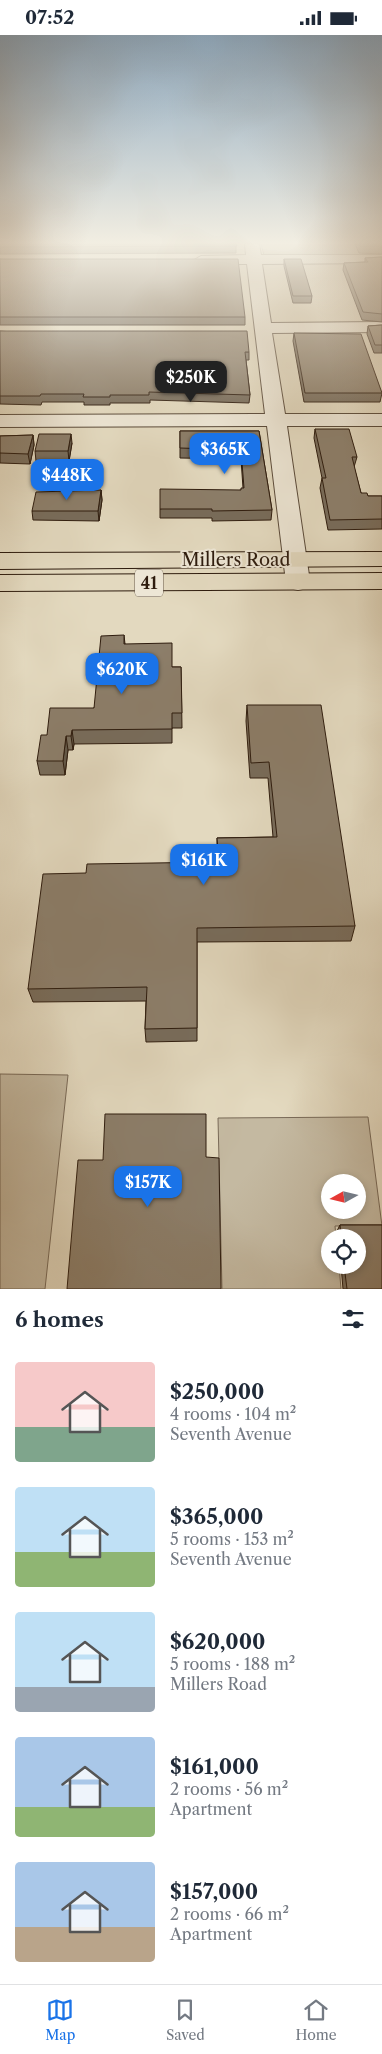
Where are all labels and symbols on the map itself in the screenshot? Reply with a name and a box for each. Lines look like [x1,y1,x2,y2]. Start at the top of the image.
pin: $250K [156,361,226,403]
pin: $365K [190,433,260,475]
pin: $448K [32,459,102,501]
street label: Millers Road [181,549,291,571]
road number: 41 [135,569,163,597]
pin: $620K [87,653,157,695]
pin: $161K [169,843,239,886]
pin: $157K [113,1165,183,1208]
north arrow [321,1174,366,1219]

